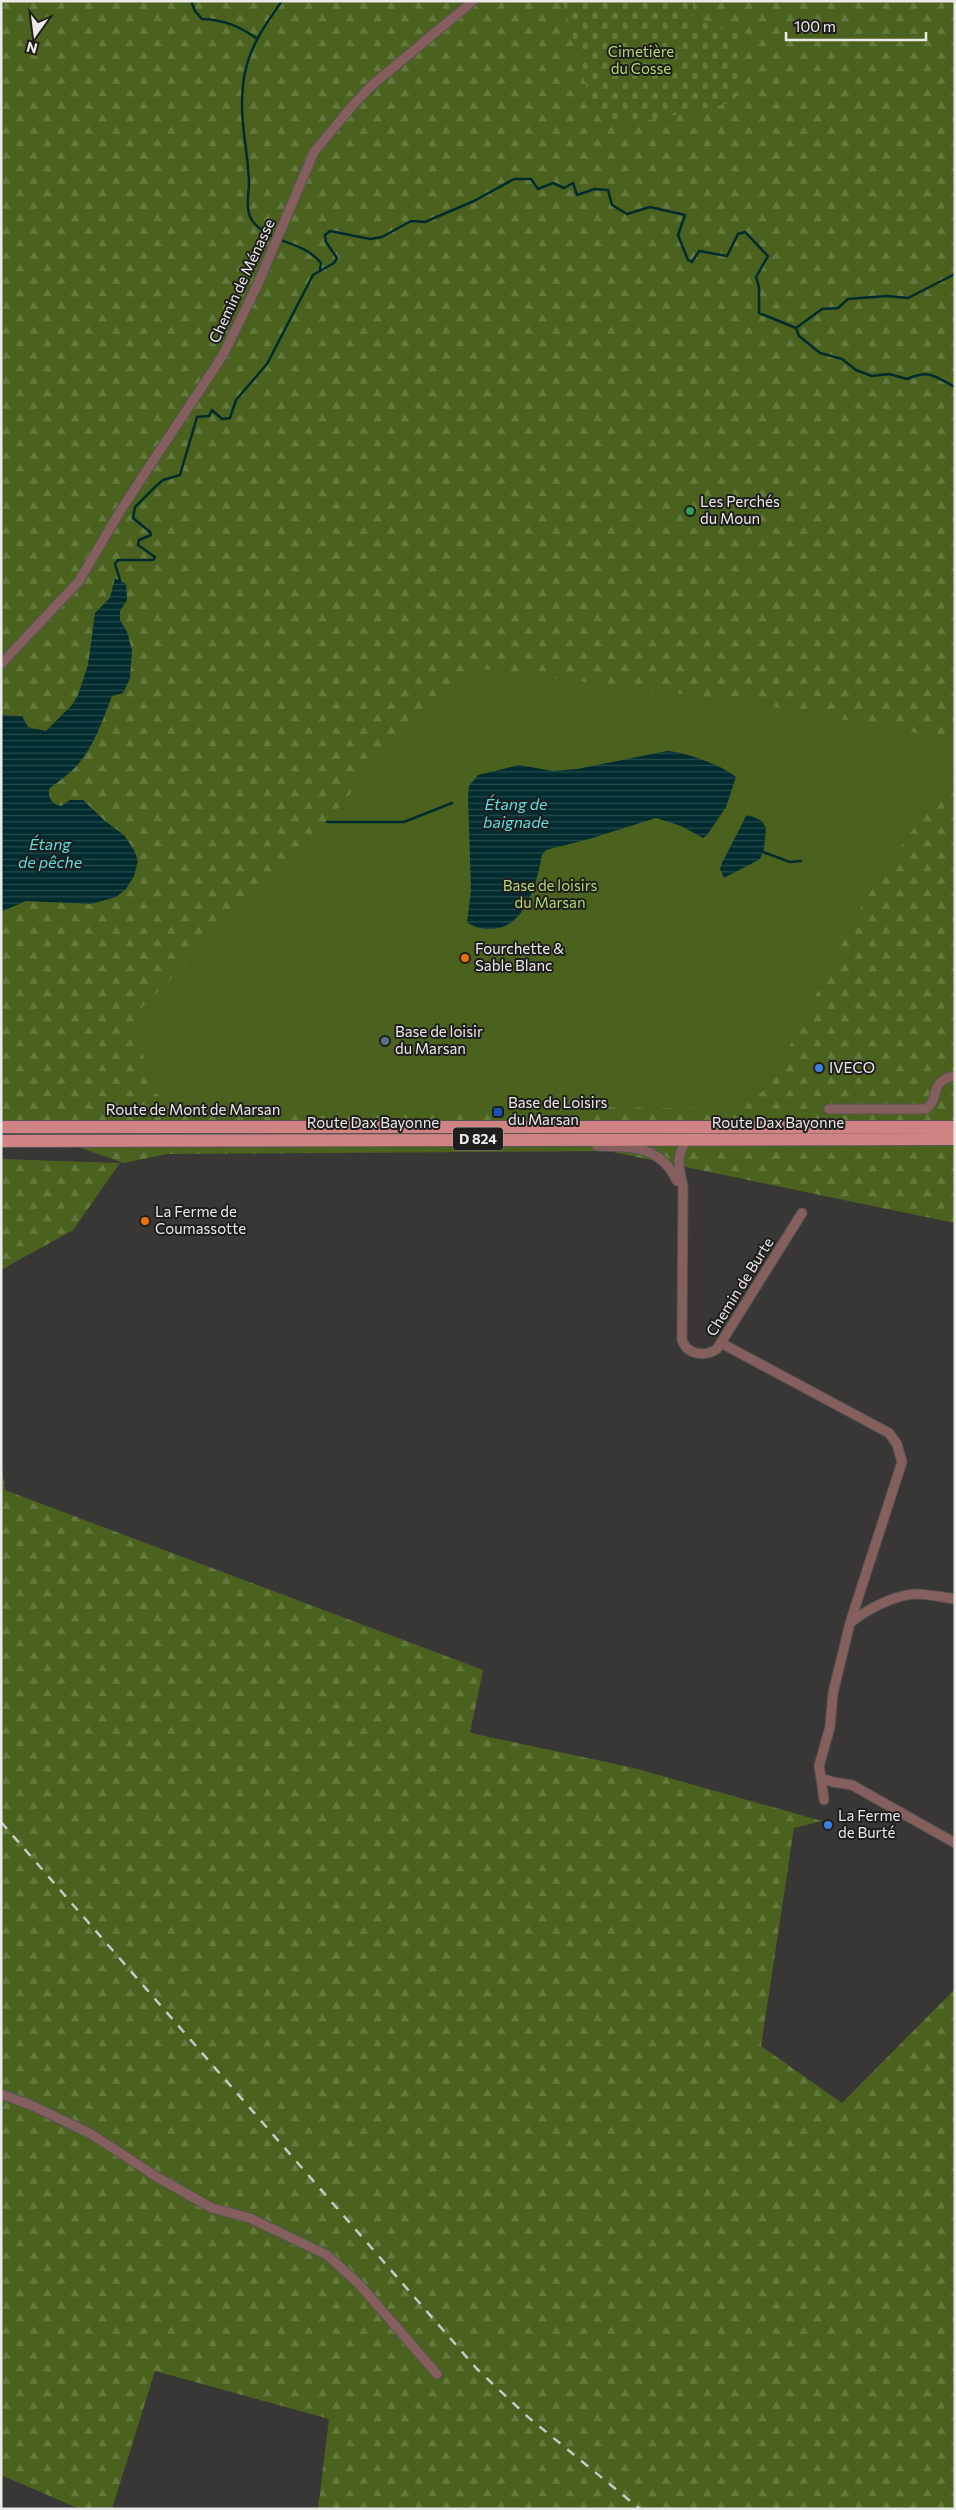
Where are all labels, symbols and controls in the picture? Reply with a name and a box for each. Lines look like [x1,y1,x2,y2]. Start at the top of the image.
north arrow [10,10,60,60]
scale bar [786,10,926,42]
text: 100 m [794,17,836,35]
text: N [25,39,39,58]
park label: Cimetière du Cosse [608,42,674,77]
street label: Chemin de Ménasse [204,216,278,345]
place label: Les Perchés du Moun [700,492,780,527]
marker: Les Perchés du Moun [684,505,696,517]
water label: Étang de baignade [483,794,549,831]
water label: Étang de pêche [18,834,83,871]
park label: Base de loisirs du Marsan [503,876,597,911]
place label: Fourchette & Sable Blanc [475,939,564,974]
marker: Fourchette & Sable Blanc [459,952,471,964]
place label: Base de loisir du Marsan [395,1022,483,1057]
marker: Base de loisir du Marsan [379,1035,391,1047]
place label: IVECO [829,1058,875,1076]
marker: IVECO [813,1062,825,1074]
place label: Base de Loisirs du Marsan [508,1093,607,1128]
street label: Route de Mont de Marsan [106,1100,280,1118]
marker: Base de Loisirs du Marsan [492,1106,504,1118]
street label: Route Dax Bayonne [307,1113,439,1131]
street label: Route Dax Bayonne [712,1113,844,1131]
road number: D 824 [453,1128,503,1150]
place label: La Ferme de Coumassotte [155,1202,246,1237]
marker: La Ferme de Coumassotte [139,1215,151,1227]
street label: Chemin de Burte [702,1234,777,1339]
place label: La Ferme de Burté [838,1806,901,1841]
marker: La Ferme de Burté [822,1819,834,1831]

